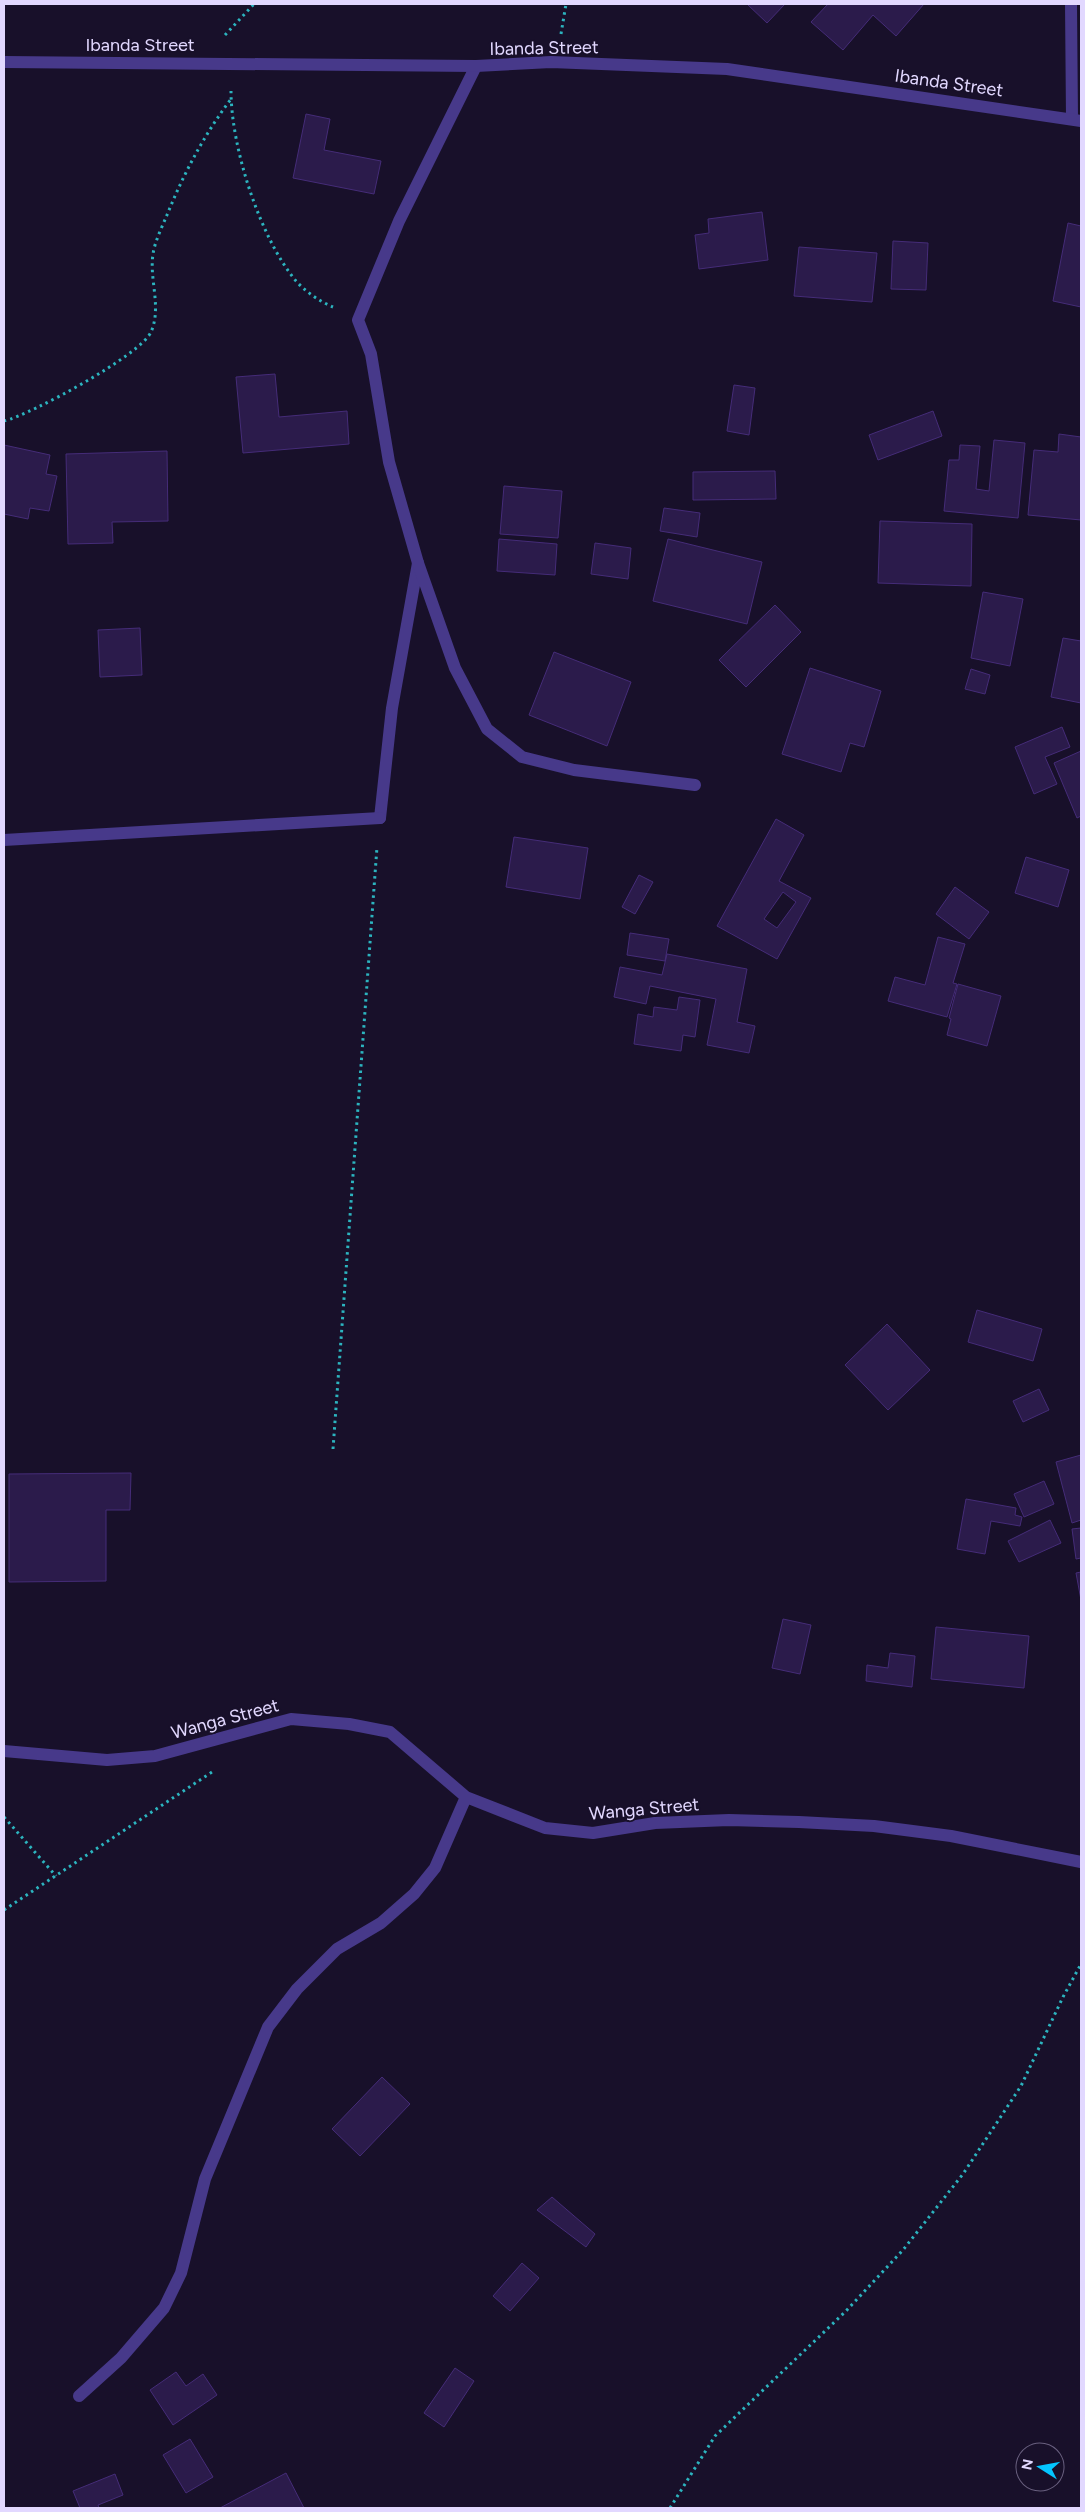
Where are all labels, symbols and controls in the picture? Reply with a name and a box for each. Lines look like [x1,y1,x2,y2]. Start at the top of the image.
street label: Ibanda Street [85,34,195,56]
street label: Ibanda Street [489,36,599,60]
street label: Ibanda Street [893,65,1005,102]
street label: Wanga Street [169,1694,281,1744]
street label: Wanga Street [588,1793,700,1825]
north arrow [1015,2442,1065,2492]
text: N [1018,2458,1037,2472]

